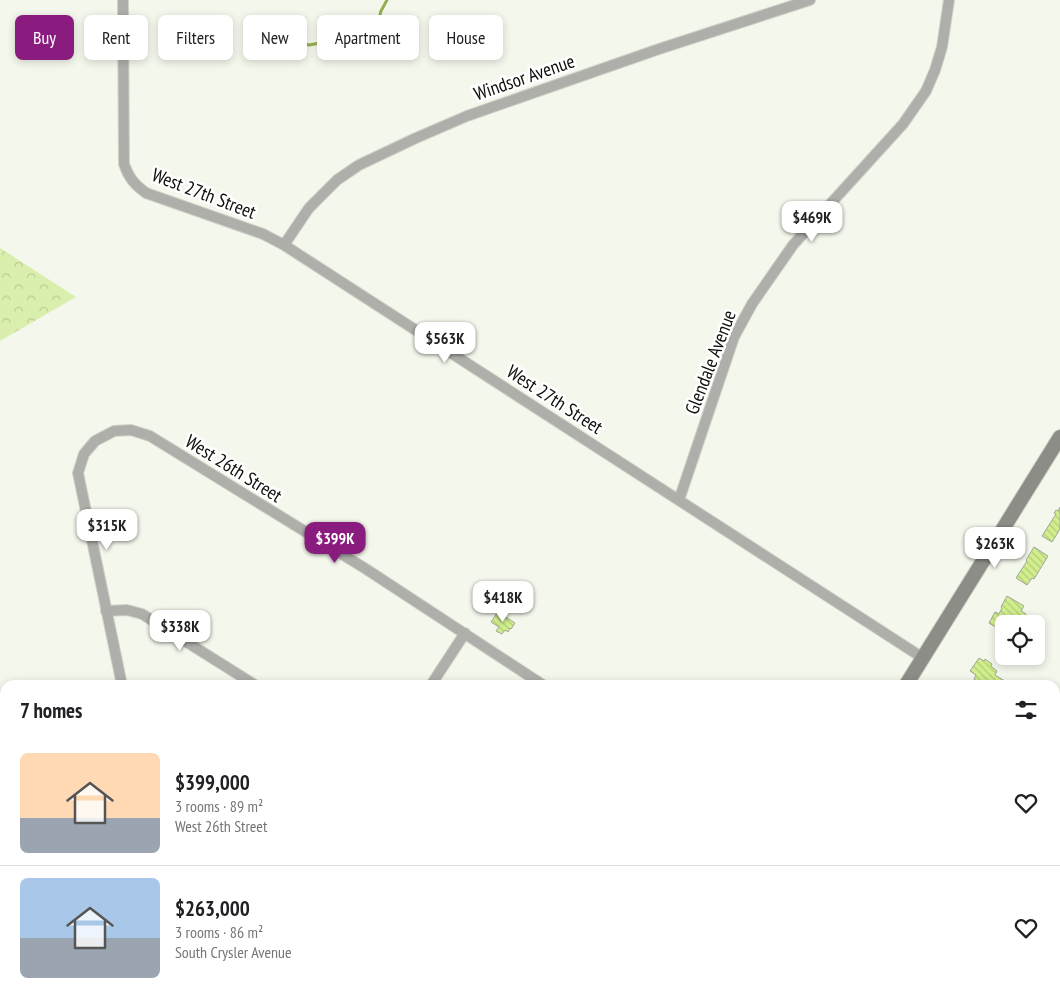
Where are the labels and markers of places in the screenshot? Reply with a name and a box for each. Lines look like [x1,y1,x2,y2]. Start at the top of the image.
pin: $469K [777,200,847,243]
pin: $563K [410,322,480,364]
pin: $315K [72,508,142,551]
pin: $399K [300,522,370,564]
pin: $263K [960,526,1030,569]
pin: $418K [468,580,538,623]
pin: $338K [145,610,215,652]

